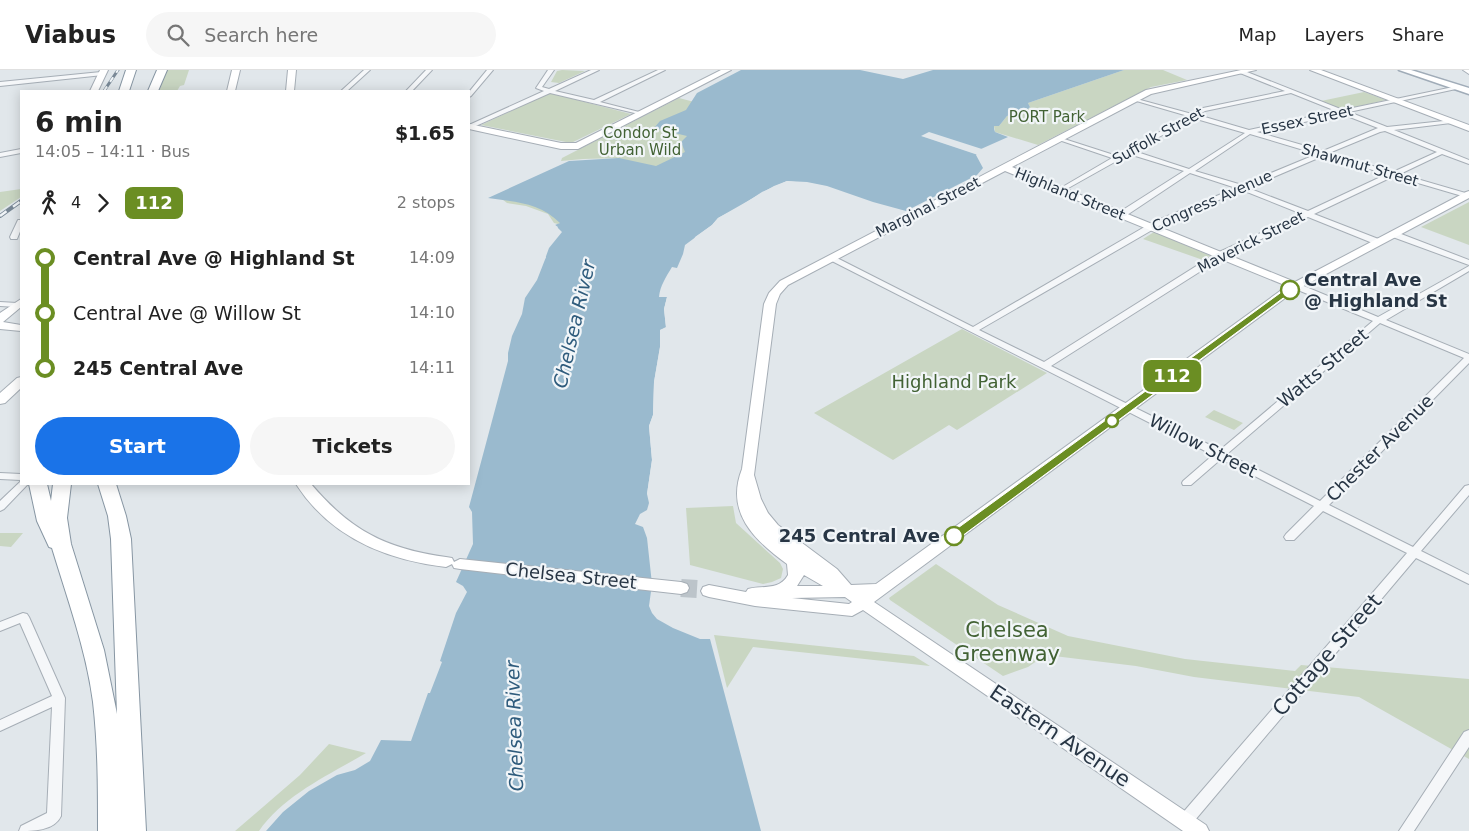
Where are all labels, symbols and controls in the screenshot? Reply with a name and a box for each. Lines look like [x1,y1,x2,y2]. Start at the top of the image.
search box [146,12,496,57]
text: Viabus [25,21,116,49]
icon: search [164,21,192,49]
text: Search here [204,24,318,46]
text: Map [1238,24,1276,45]
text: Layers [1304,24,1364,45]
text: Share [1392,24,1444,45]
street label: Essex Street [1259,101,1355,139]
street label: Suffolk Street [1109,103,1207,169]
text: 6 min [35,106,123,139]
park label: PORT Park [1009,108,1086,126]
text: $1.65 [395,122,455,144]
park label: Condor St Urban Wild [599,124,681,159]
street label: Shawmut Street [1299,140,1421,190]
text: 14:05 – 14:11 · Bus [35,142,190,161]
street label: Highland Street [1012,164,1128,224]
street label: Congress Avenue [1149,166,1275,236]
street label: Marginal Street [873,173,983,241]
icon: walk [35,189,63,217]
icon: forward [89,189,117,217]
text: 112 [135,192,173,213]
text: 4 [71,193,81,212]
text: 2 stops [397,193,455,212]
street label: Maverick Street [1194,207,1308,277]
text: Central Ave @ Highland St [73,247,355,269]
text: 14:09 [409,248,455,267]
water label: Chelsea River [549,257,600,390]
place label: Central Ave @ Highland St [1304,269,1447,311]
marker: Central Ave @ Highland St [1280,280,1300,300]
text: Central Ave @ Willow St [73,302,301,324]
text: 14:10 [409,303,455,322]
street label: Watts Street [1273,324,1372,412]
text: 245 Central Ave [73,357,243,379]
text: 14:11 [409,358,455,377]
line badge: 112 [1143,360,1201,392]
text: 112 [1153,365,1191,386]
park label: Highland Park [892,371,1017,392]
street label: Chester Avenue [1322,390,1437,505]
street label: Willow Street [1146,409,1261,482]
unlabelled marker [1105,414,1119,428]
button: Start [35,417,240,475]
button: Tickets [250,417,455,475]
place label: 245 Central Ave [779,525,940,546]
marker: 245 Central Ave [944,526,964,546]
street label: Chelsea Street [504,558,638,593]
street label: Cottage Street [1268,589,1386,721]
park label: Chelsea Greenway [954,618,1060,666]
water label: Chelsea River [501,659,527,792]
street label: Eastern Avenue [985,680,1135,792]

